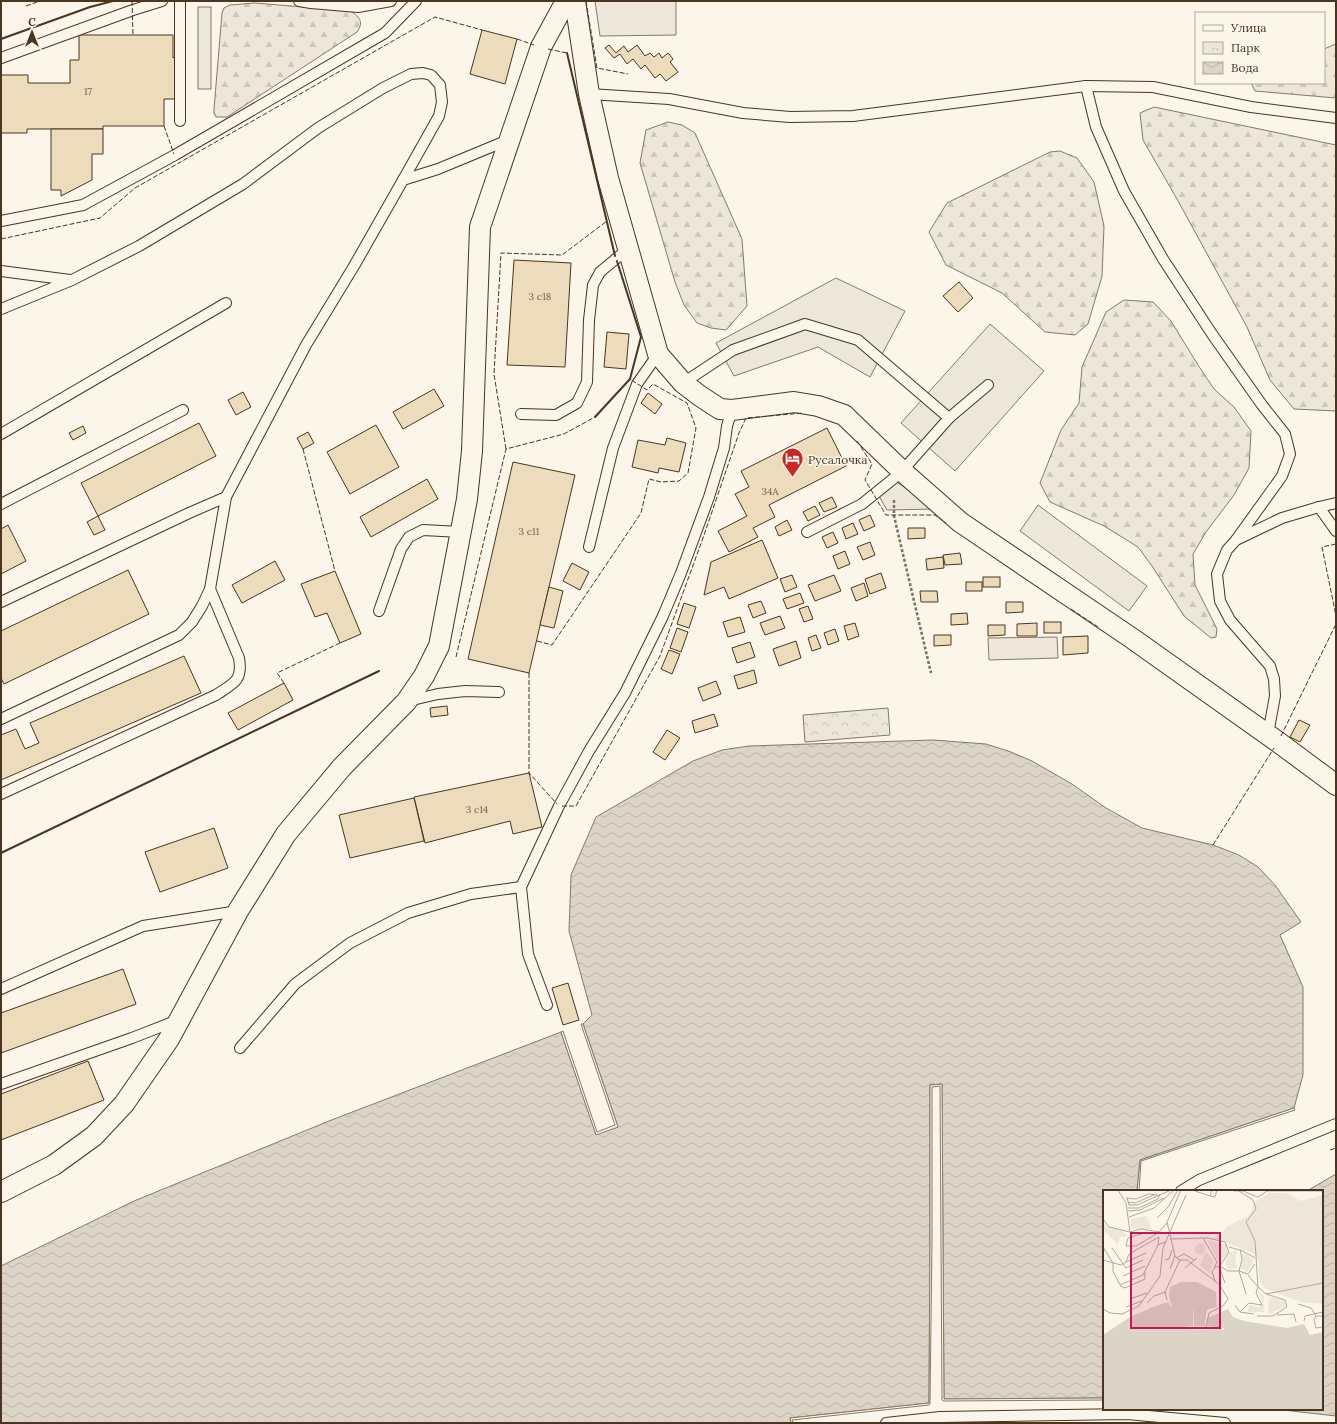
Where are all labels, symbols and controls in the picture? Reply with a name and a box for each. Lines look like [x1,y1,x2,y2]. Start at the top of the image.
north arrow [12,12,52,52]
legend [1195,12,1325,84]
text: С [28,15,36,29]
text: Улица [1230,20,1267,35]
text: Парк [1231,40,1260,55]
text: Вода [1231,60,1259,75]
house number: 17 [84,85,93,98]
house number: 3 с18 [529,290,552,303]
hotel icon: Русалочка [779,446,805,479]
place label: Русалочка [808,452,868,467]
house number: 34А [761,485,779,498]
house number: 3 с11 [519,525,540,538]
house number: 3 с14 [466,803,489,816]
inset map [1103,1190,1323,1410]

